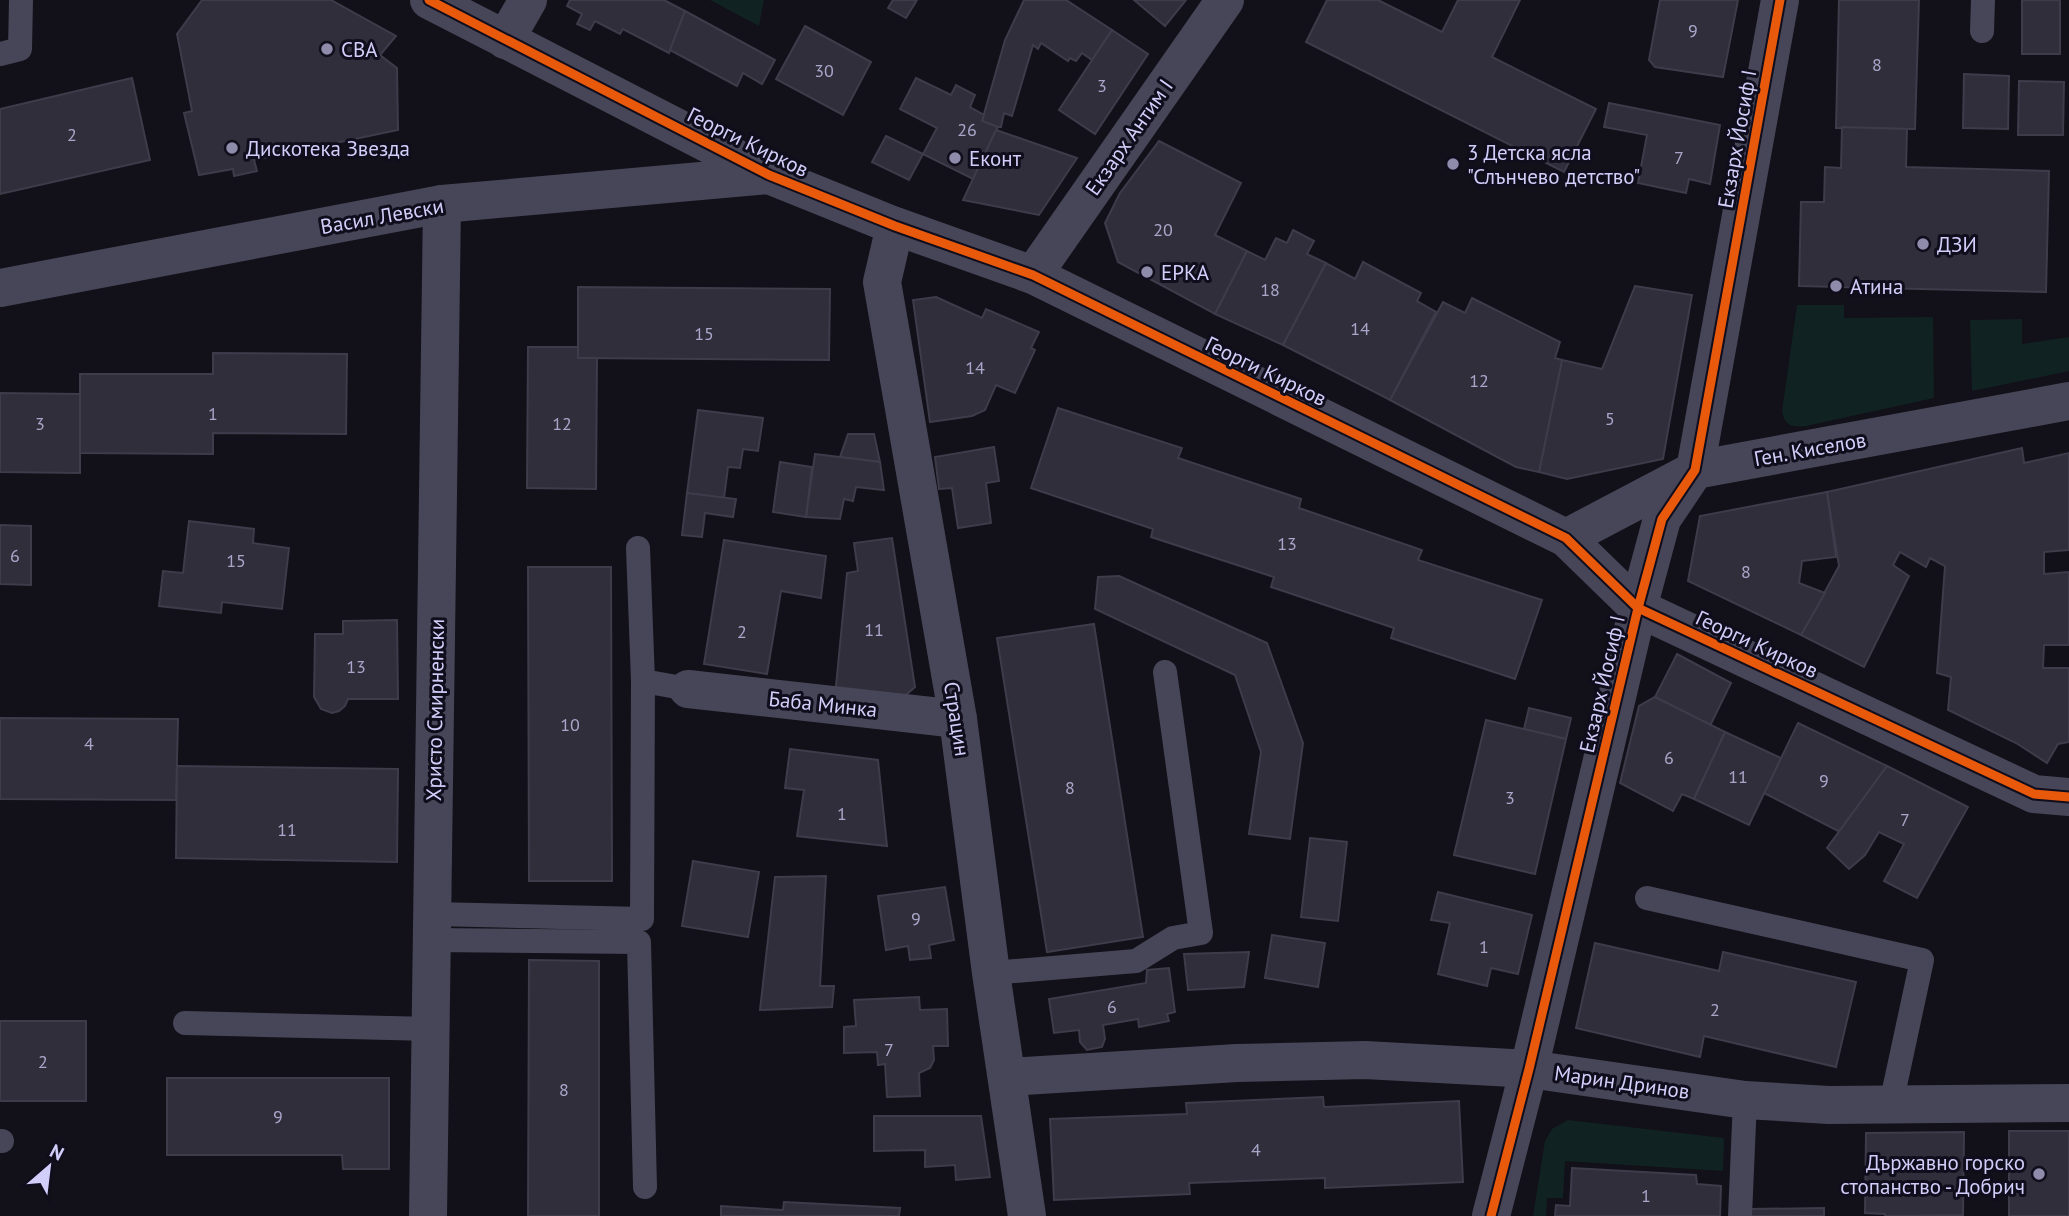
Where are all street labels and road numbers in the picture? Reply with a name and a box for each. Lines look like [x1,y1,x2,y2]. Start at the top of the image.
street label: Екзарх Йосиф I [1712,68,1762,210]
street label: Екзарх Антим I [1079,74,1179,200]
street label: Георги Кирков [683,101,813,183]
street label: Васил Левски [318,192,446,240]
street label: Георги Кирков [1201,330,1331,412]
street label: Ген. Киселов [1752,426,1868,472]
street label: Георги Кирков [1691,604,1823,684]
street label: Екзарх Йосиф I [1573,613,1631,755]
street label: Христо Смирненски [420,619,450,801]
street label: Страцин [938,680,976,758]
street label: Баба Минка [767,685,879,723]
street label: Марин Дринов [1553,1059,1691,1105]

